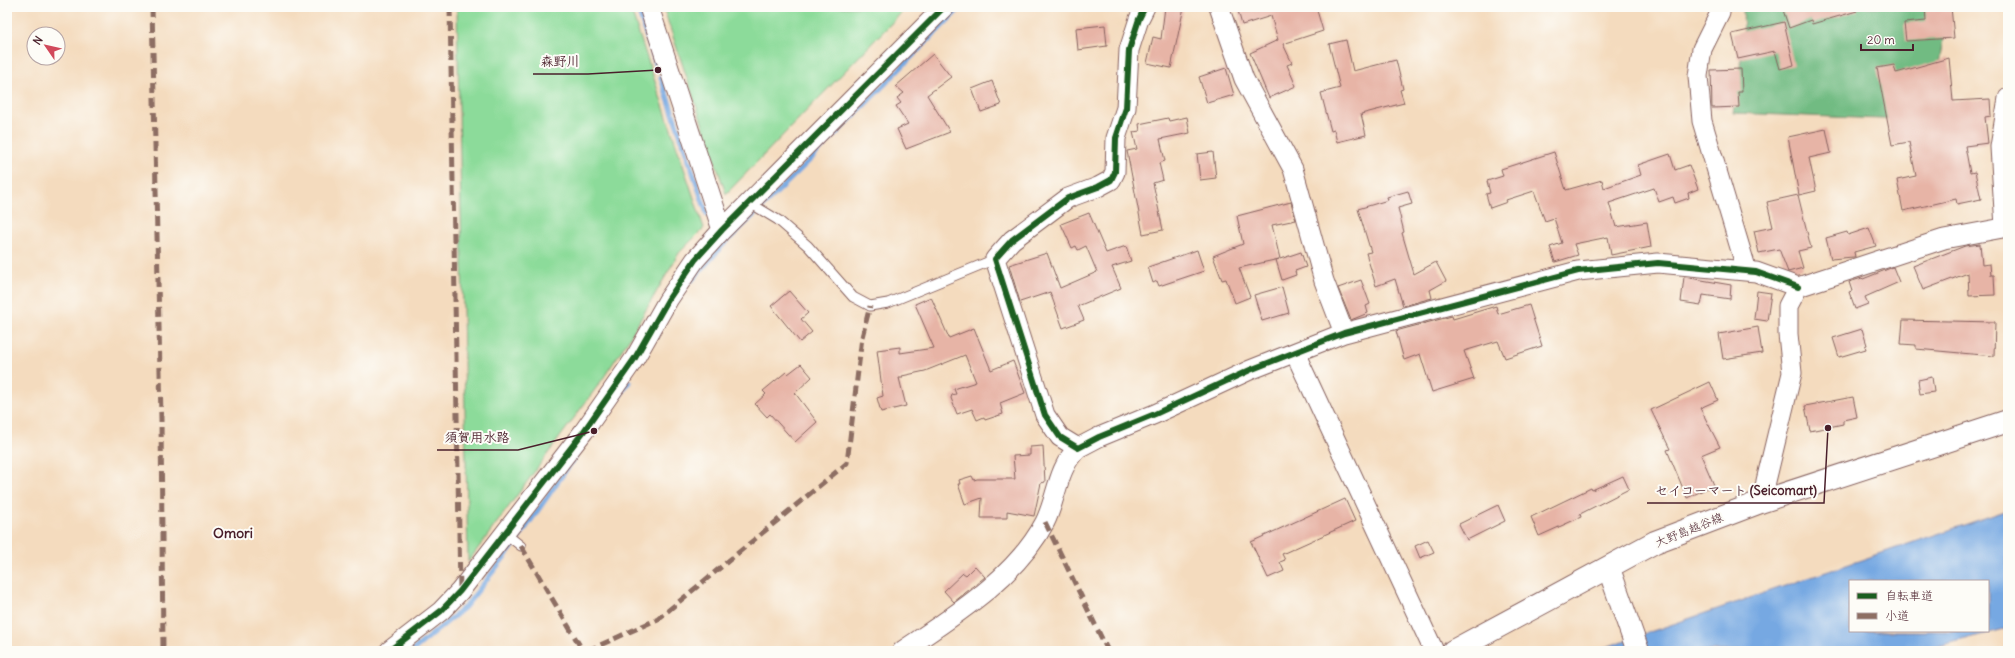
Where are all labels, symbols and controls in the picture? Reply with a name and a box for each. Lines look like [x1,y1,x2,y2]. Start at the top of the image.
north arrow [26,26,66,66]
scale bar [1861,26,1913,52]
text: 20 m [1867,32,1895,47]
text: N [30,33,46,47]
callout: 森野川 [533,49,588,74]
text: 森野川 [540,53,580,70]
callout: 須賀用水路 [437,425,518,450]
text: 須賀用水路 [444,429,510,446]
callout: セイコーマート (Seicomart) [1647,478,1824,503]
text: セイコーマート (Seicomart) [1655,482,1817,499]
street label: 大野島越谷線 [1653,509,1725,550]
district label: Omori [213,524,253,542]
legend [1849,580,1989,632]
text: 自転車道 [1885,588,1933,603]
text: 小道 [1885,608,1909,623]

